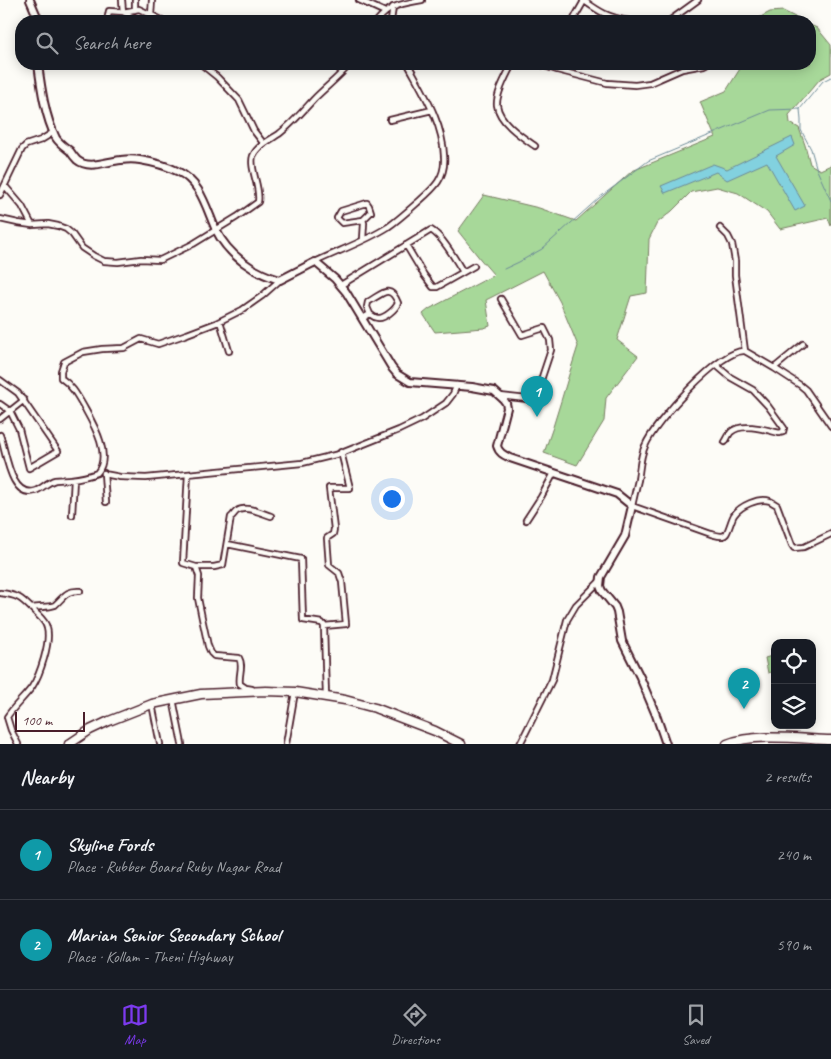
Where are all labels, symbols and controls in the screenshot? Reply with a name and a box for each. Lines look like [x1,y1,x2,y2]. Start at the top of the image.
search box [15,15,816,70]
icon: search [33,29,61,57]
text: Search here [73,31,150,55]
pin: 1 [521,376,553,417]
your location [379,486,405,512]
map controls [771,639,816,729]
button: locate [771,639,816,684]
pin: 2 [728,668,760,709]
button: layers [771,684,816,729]
scale bar [15,709,85,732]
text: 100 m [22,712,52,729]
text: Nearby [20,764,73,790]
text: 2 results [764,767,811,787]
text: Skyline Fords [67,833,153,857]
text: 1 [32,845,40,865]
text: 240 m [777,845,811,865]
text: Place · Rubber Board Ruby Nagar Road [67,857,280,877]
text: Marian Senior Secondary School [67,923,281,947]
text: 2 [32,935,40,955]
text: 590 m [777,935,811,955]
text: Place · Kollam - Theni Highway [67,947,233,967]
tab: Map [121,1001,149,1048]
tab: Directions [391,1001,440,1048]
tab: Saved [682,1001,710,1048]

